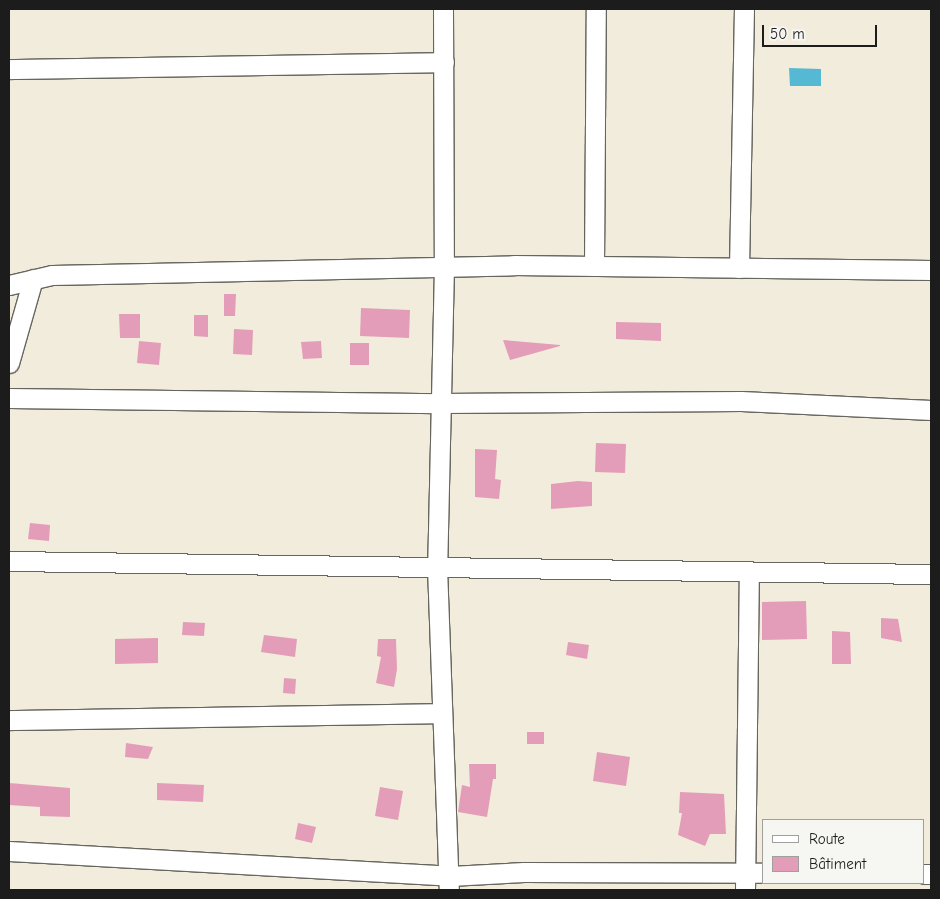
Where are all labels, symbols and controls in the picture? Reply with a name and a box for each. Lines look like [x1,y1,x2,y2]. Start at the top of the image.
scale bar [765,15,880,47]
text: 50 m [770,25,805,43]
legend [762,819,925,884]
text: Route [809,830,845,848]
text: Bâtiment [809,855,866,873]

